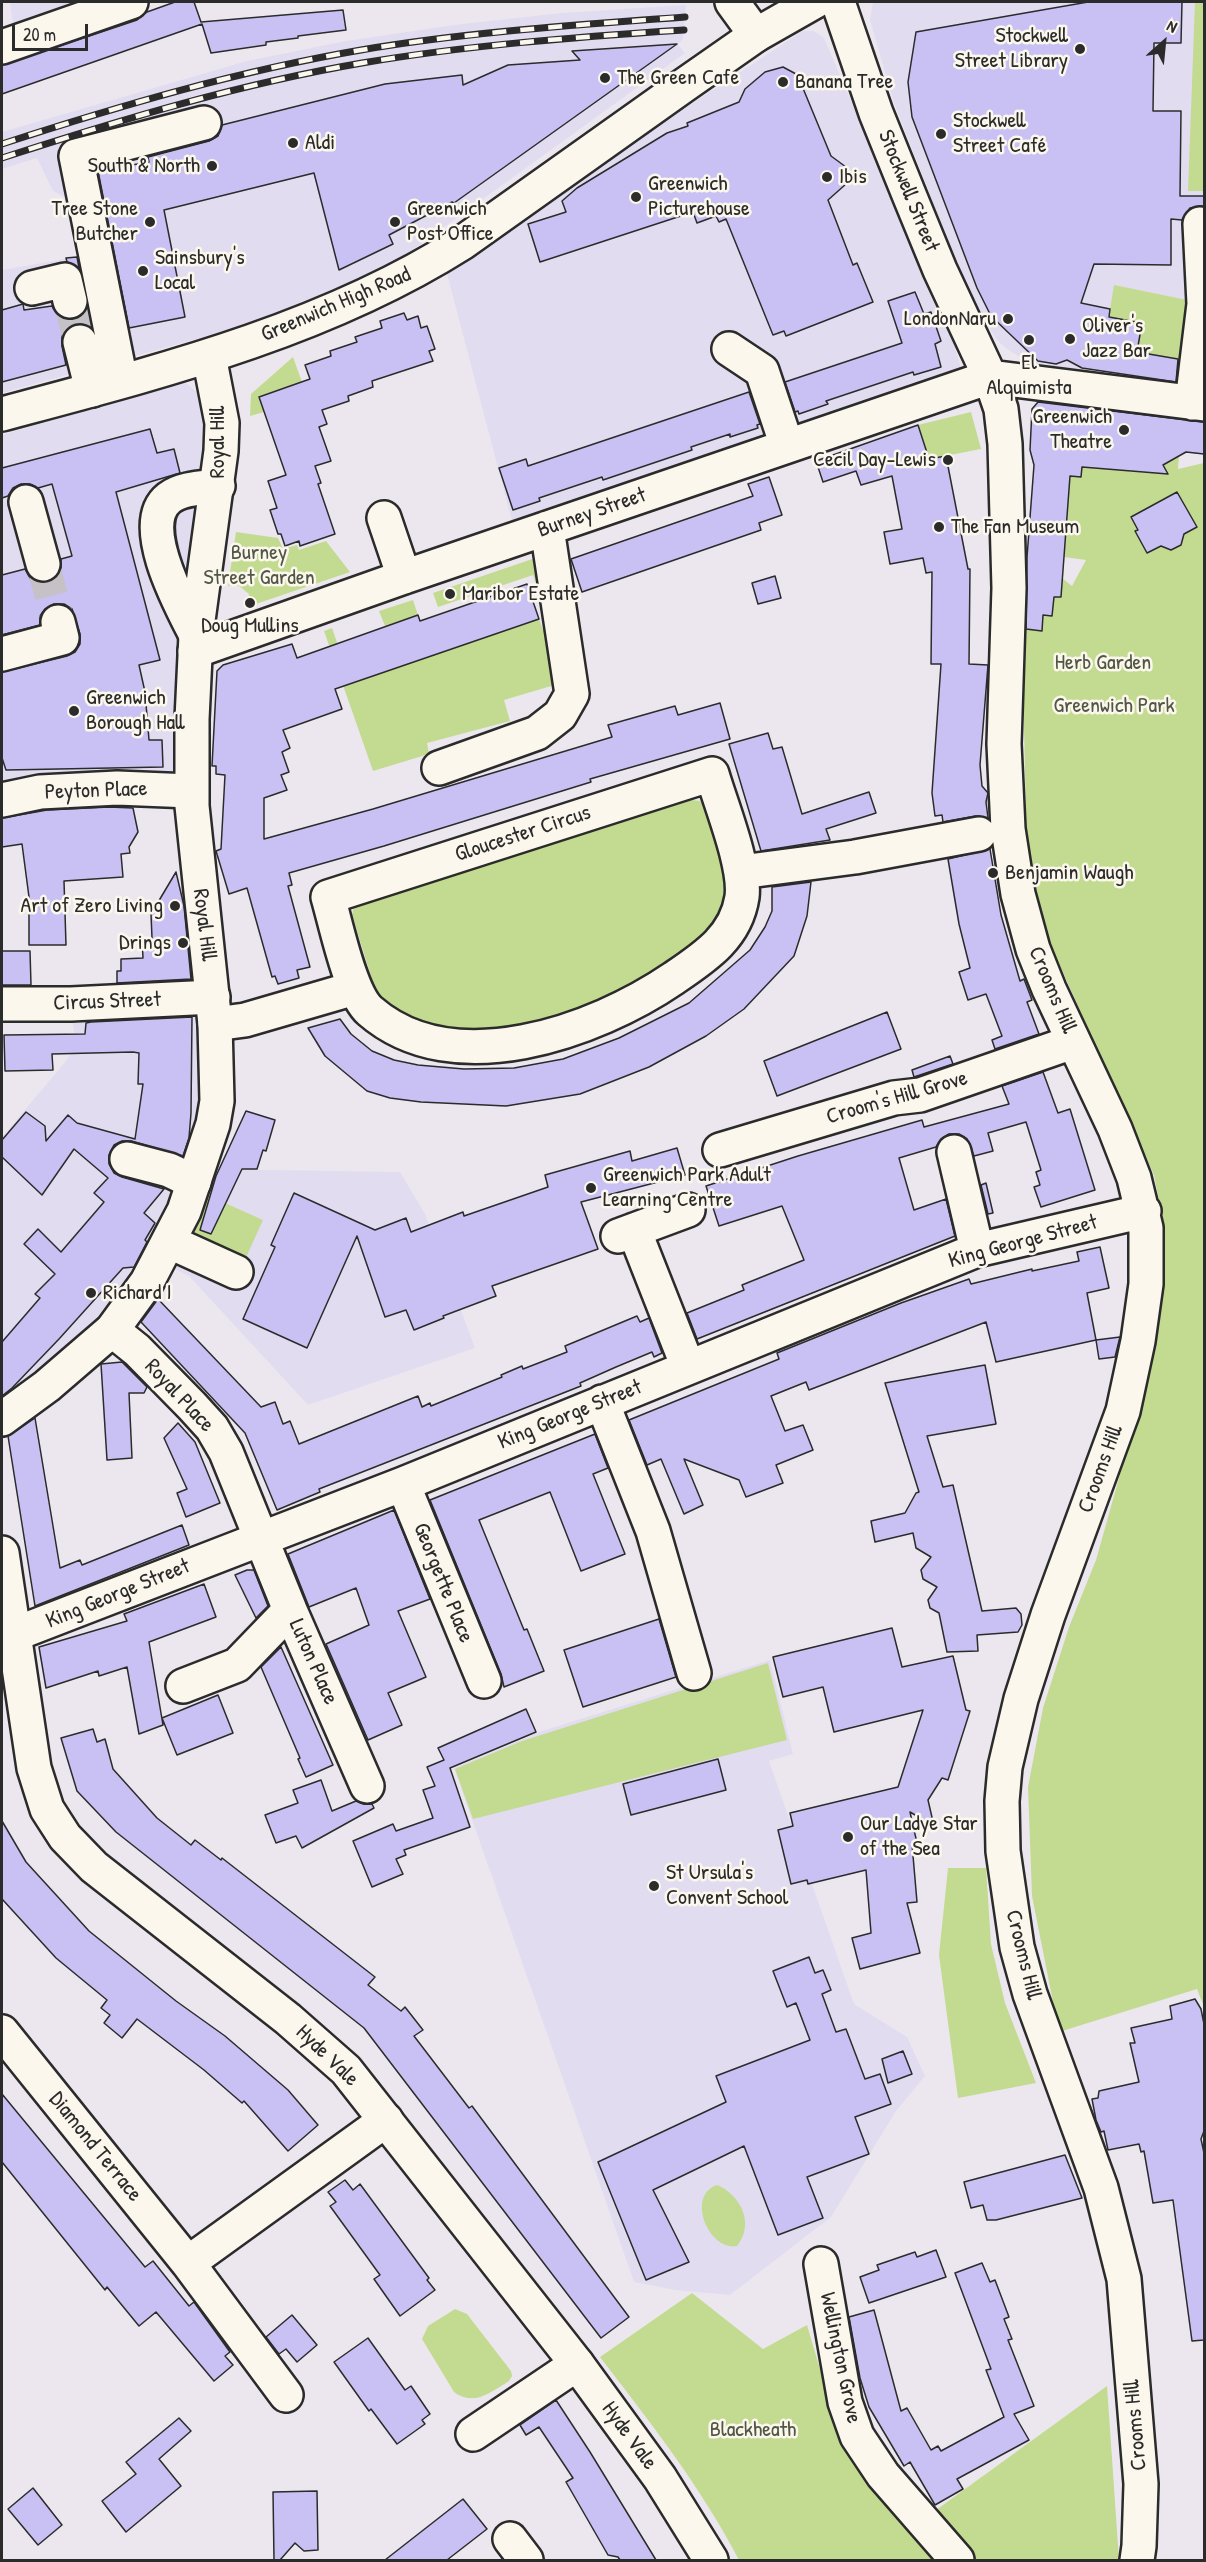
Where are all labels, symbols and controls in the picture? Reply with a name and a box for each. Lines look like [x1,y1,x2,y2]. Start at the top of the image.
scale bar [15,12,92,50]
north arrow [1134,12,1194,72]
text: N [1163,14,1181,38]
text: 20 m [23,22,56,47]
place label: Stockwell Street Library [955,23,1068,74]
marker: Stockwell Street Library [1073,42,1087,56]
place label: The Green Cafe [617,65,739,91]
place label: Banana Tree [795,69,893,95]
marker: The Green Cafe [598,71,612,85]
marker: Banana Tree [776,75,790,89]
place label: Stockwell Street Café [953,108,1047,160]
street label: Stockwell Street [872,126,944,256]
marker: Stockwell Street Café [934,127,948,141]
place label: Aldi [305,130,335,156]
marker: Aldi [286,136,300,150]
place label: South & North [88,153,200,179]
marker: South & North [205,159,219,173]
place label: Ibis [839,164,867,190]
marker: Ibis [820,170,834,184]
place label: Greenwich Picturehouse [648,171,750,222]
marker: Greenwich Picturehouse [629,190,643,204]
place label: Tree Stone Butcher [51,196,138,248]
place label: Greenwich Post Office [407,196,494,248]
marker: Tree Stone Butcher [143,215,157,229]
marker: Greenwich Post Office [388,215,402,229]
place label: Sainsbury's Local [155,245,245,296]
street label: Greenwich High Road [257,262,415,348]
marker: Sainsbury's Local [136,264,150,278]
place label: LondonNaru [904,306,996,332]
marker: LondonNaru [1001,312,1015,326]
place label: Oliver's Jazz Bar [1082,313,1151,364]
marker: Oliver's Jazz Bar [1063,332,1077,346]
marker: El Alquimista [1022,333,1036,347]
place label: El Alquimista [986,350,1072,402]
place label: Greenwich Theatre [1033,404,1112,456]
street label: Royal Hill [205,406,231,478]
marker: Greenwich Theatre [1117,423,1131,437]
place label: Cecil Day-Lewis [813,447,936,473]
marker: Cecil Day-Lewis [941,453,955,467]
street label: Burney Street [534,482,650,544]
place label: The Fan Museum [951,514,1079,540]
marker: The Fan Museum [932,520,946,534]
park label: Burney Street Garden [203,540,315,592]
place label: Maribor Estate [462,581,579,607]
marker: Maribor Estate [443,587,457,601]
marker: Doug Mullins [243,596,257,610]
place label: Doug Mullins [201,613,299,639]
park label: Herb Garden [1055,650,1151,676]
place label: Greenwich Borough Hall [86,685,185,736]
park label: Greenwich Park [1053,693,1175,719]
marker: Greenwich Borough Hall [67,704,81,718]
street label: Peyton Place [44,776,148,806]
street label: Gloucester Circus [452,800,594,868]
place label: Benjamin Waugh [1005,860,1134,886]
marker: Benjamin Waugh [986,866,1000,880]
street label: Royal Hill [186,887,222,963]
place label: Art of Zero Living [20,893,163,919]
marker: Art of Zero Living [168,899,182,913]
place label: Drings [119,930,171,956]
marker: Drings [176,936,190,950]
street label: Crooms Hill [1022,943,1082,1037]
street label: Circus Street [53,987,161,1017]
street label: Croom's Hill Grove [823,1065,971,1131]
place label: Greenwich Park Adult Learning Centre [603,1162,771,1214]
marker: Greenwich Park Adult Learning Centre [584,1181,598,1195]
street label: King George Street [946,1209,1100,1275]
place label: Richard I [103,1280,172,1306]
marker: Richard I [84,1286,98,1300]
street label: Royal Place [139,1354,219,1438]
street label: King George Street [494,1374,646,1456]
street label: Crooms Hill [1073,1422,1129,1516]
street label: Georgette Place [407,1519,479,1647]
street label: King George Street [42,1553,194,1635]
street label: Luton Place [282,1615,344,1709]
place label: Our Ladye Star of the Sea [860,1811,978,1862]
marker: Our Ladye Star of the Sea [841,1830,855,1844]
place label: St Ursula's Convent School [666,1860,788,1912]
marker: St Ursula's Convent School [647,1879,661,1893]
street label: Crooms Hill [999,1907,1047,2003]
street label: Hyde Vale [290,2020,364,2092]
street label: Diamond Terrace [43,2087,147,2207]
street label: Wellington Grove [813,2290,867,2426]
street label: Crooms Hill [1119,2378,1153,2472]
street label: Hyde Vale [596,2397,662,2475]
park label: Blackheath [710,2417,796,2443]

